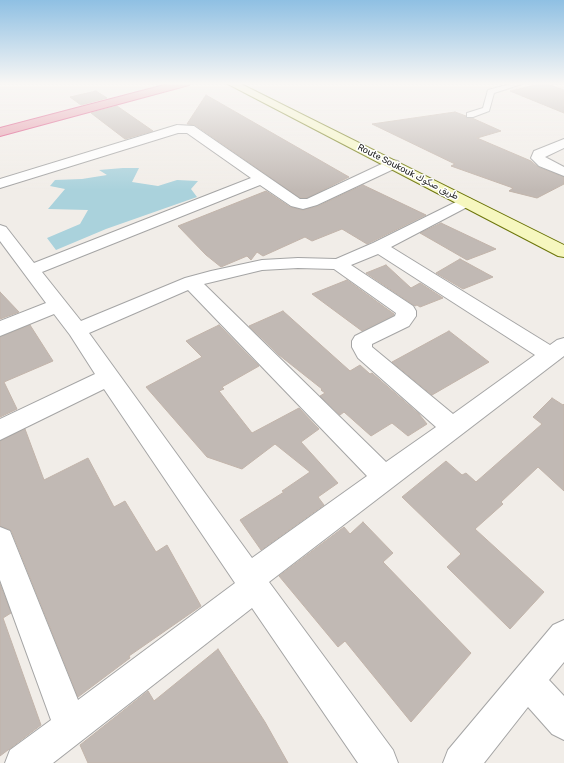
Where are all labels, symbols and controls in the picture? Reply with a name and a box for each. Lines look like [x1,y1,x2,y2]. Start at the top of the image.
street label: Route Soukouk طريق صكوك [356,142,460,202]

